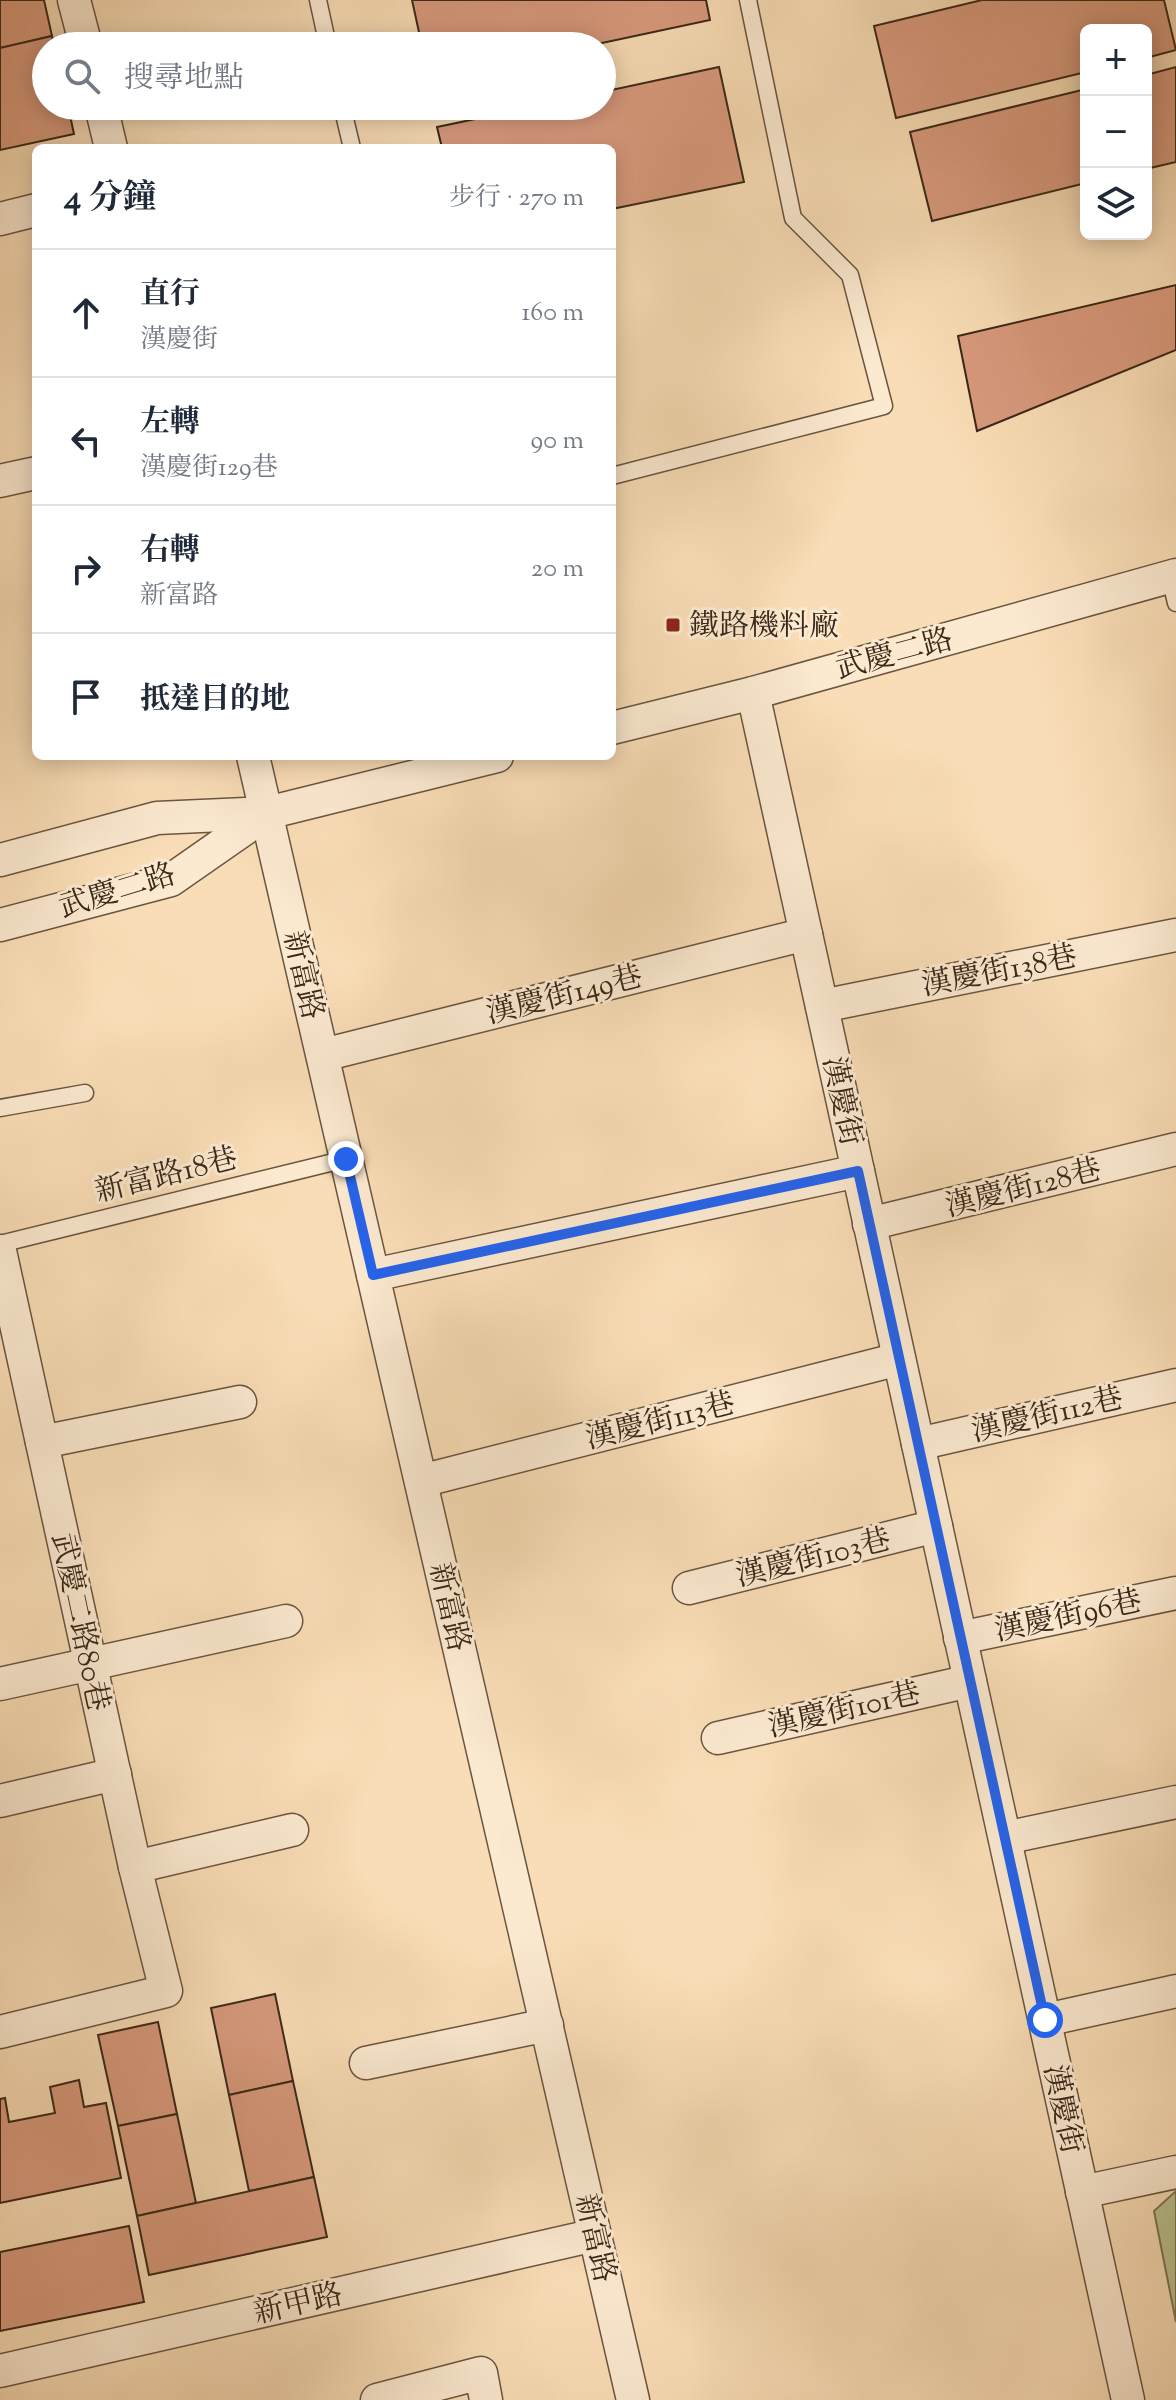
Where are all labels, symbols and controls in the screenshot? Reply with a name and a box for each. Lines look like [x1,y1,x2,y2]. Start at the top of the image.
map controls [1080,24,1152,240]
button: + [1080,24,1152,96]
search box [32,32,616,120]
icon: search [60,54,104,98]
text: 搜尋地點 [124,58,244,101]
button: − [1080,96,1152,168]
button: layers [1080,168,1152,240]
text: 4 分鐘 [64,175,156,224]
text: 步行 · 270 m [449,180,584,217]
text: 直行 [140,274,200,317]
icon: ahead [64,291,108,335]
text: 160 m [521,295,584,332]
text: 漢慶街 [140,322,218,359]
text: 左轉 [140,402,200,445]
icon: left [64,419,108,463]
text: 90 m [531,423,584,460]
text: 漢慶街129巷 [140,450,278,487]
text: 右轉 [140,530,200,573]
icon: right [64,547,108,591]
text: 20 m [531,551,584,588]
text: 新富路 [140,578,218,615]
place label: 鐵路機料廠 [689,606,839,649]
marker: 鐵路機料廠 [664,616,682,634]
street label: 武慶二路 [831,619,958,692]
icon: arrive [64,675,108,719]
text: 抵達目的地 [140,679,290,722]
street label: 武慶二路 [54,854,181,930]
street label: 新富路 [270,927,333,1024]
street label: 漢慶街138巷 [918,936,1081,1009]
street label: 漢慶街149巷 [482,956,647,1037]
street label: 漢慶街 [810,1053,871,1150]
street label: 新富路18巷 [91,1138,242,1215]
route end [328,1141,364,1177]
street label: 漢慶街128巷 [941,1149,1106,1230]
street label: 漢慶街112巷 [967,1378,1128,1455]
street label: 漢慶街113巷 [581,1383,740,1462]
street label: 漢慶街103巷 [732,1519,895,1599]
street label: 武慶二路80巷 [39,1530,118,1715]
street label: 新富路 [416,1559,479,1656]
street label: 漢慶街96巷 [991,1581,1146,1654]
street label: 漢慶街101巷 [764,1673,925,1750]
route start [1027,2002,1063,2038]
street label: 漢慶街 [1031,2061,1092,2158]
street label: 新富路 [562,2190,625,2287]
street label: 新甲路 [250,2274,347,2337]

